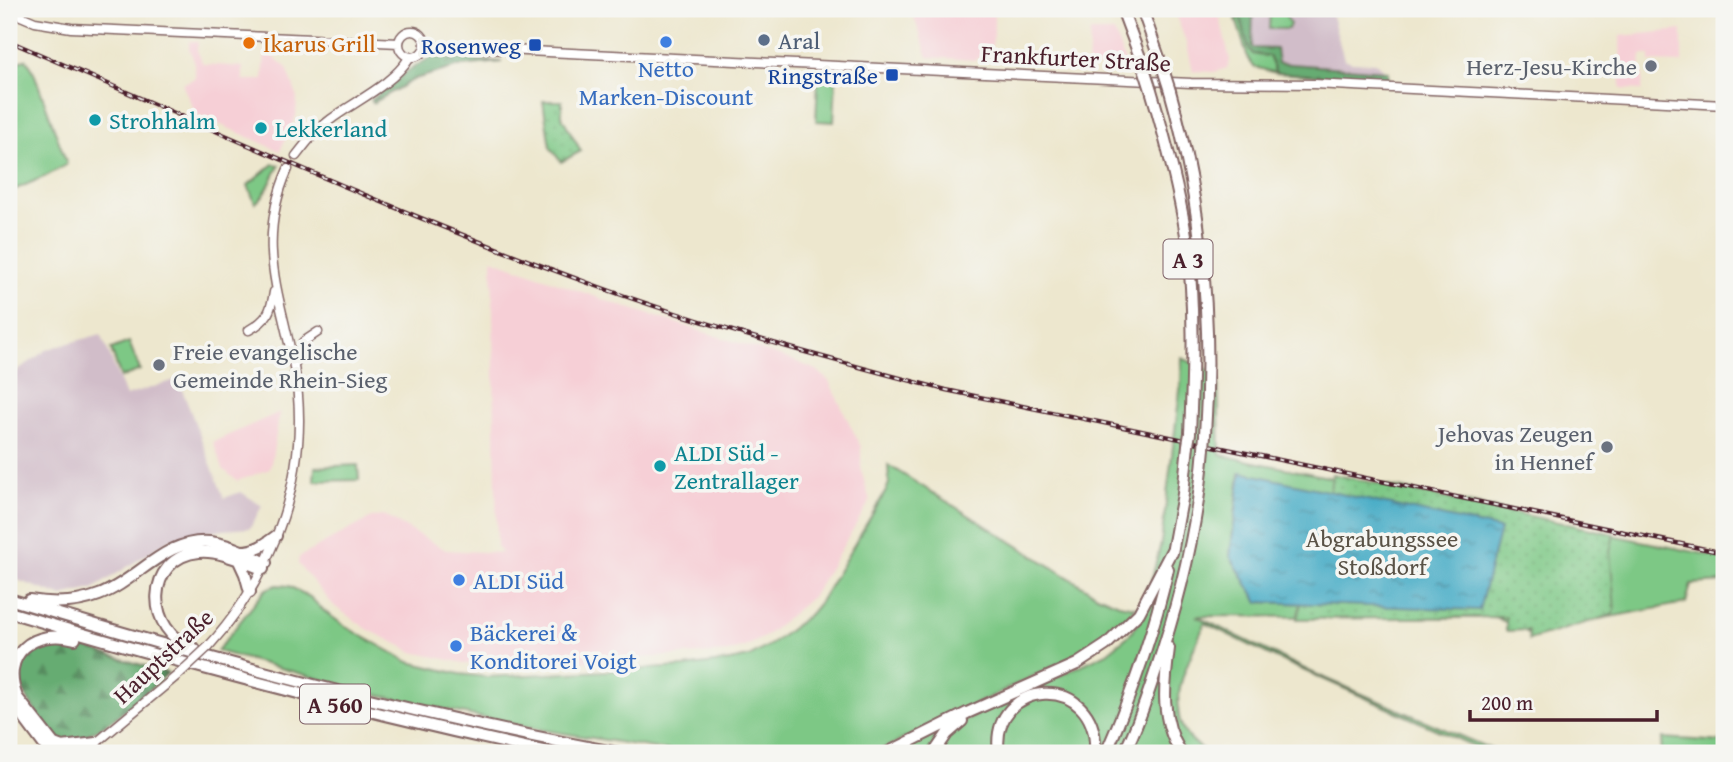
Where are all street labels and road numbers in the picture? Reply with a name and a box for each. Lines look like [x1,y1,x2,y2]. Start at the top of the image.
street label: Frankfurter Straße [980,36,1172,80]
road number: A 3 [1164,240,1212,278]
street label: Hauptstraße [105,600,221,712]
road number: A 560 [300,684,370,724]

